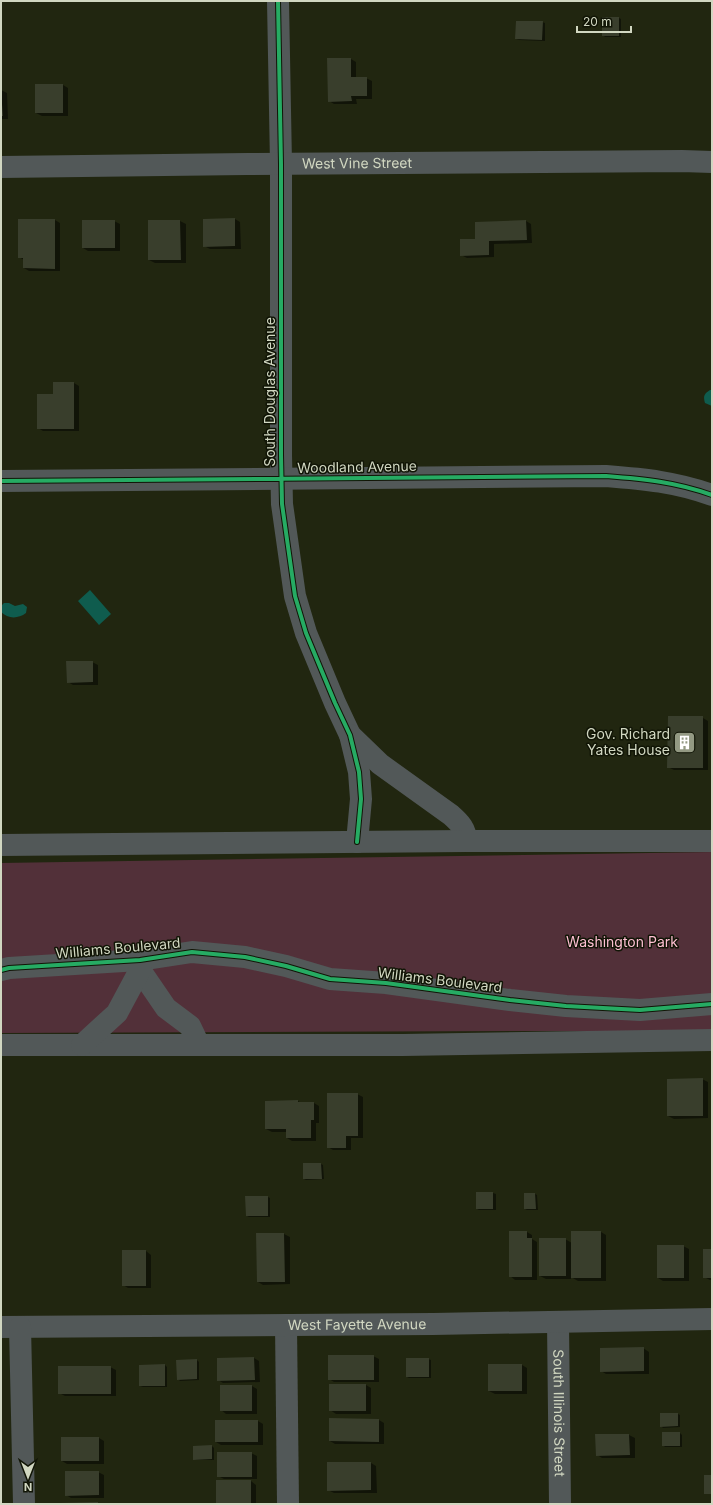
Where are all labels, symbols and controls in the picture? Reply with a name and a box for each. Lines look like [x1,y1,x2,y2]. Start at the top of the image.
scale bar [577,8,631,34]
text: 20 m [583,14,612,29]
street label: West Vine Street [302,154,413,172]
street label: South Douglas Avenue [261,317,278,467]
street label: Woodland Avenue [297,457,417,476]
place label: Gov. Richard Yates House [586,725,670,758]
building icon: Gov. Richard Yates House [672,729,698,755]
park label: Washington Park [566,933,678,950]
street label: Williams Boulevard [55,934,181,961]
street label: Williams Boulevard [377,963,503,996]
street label: West Fayette Avenue [288,1315,426,1333]
street label: South Illinois Street [550,1349,569,1477]
north arrow [8,1457,48,1497]
text: N [24,1480,32,1494]

